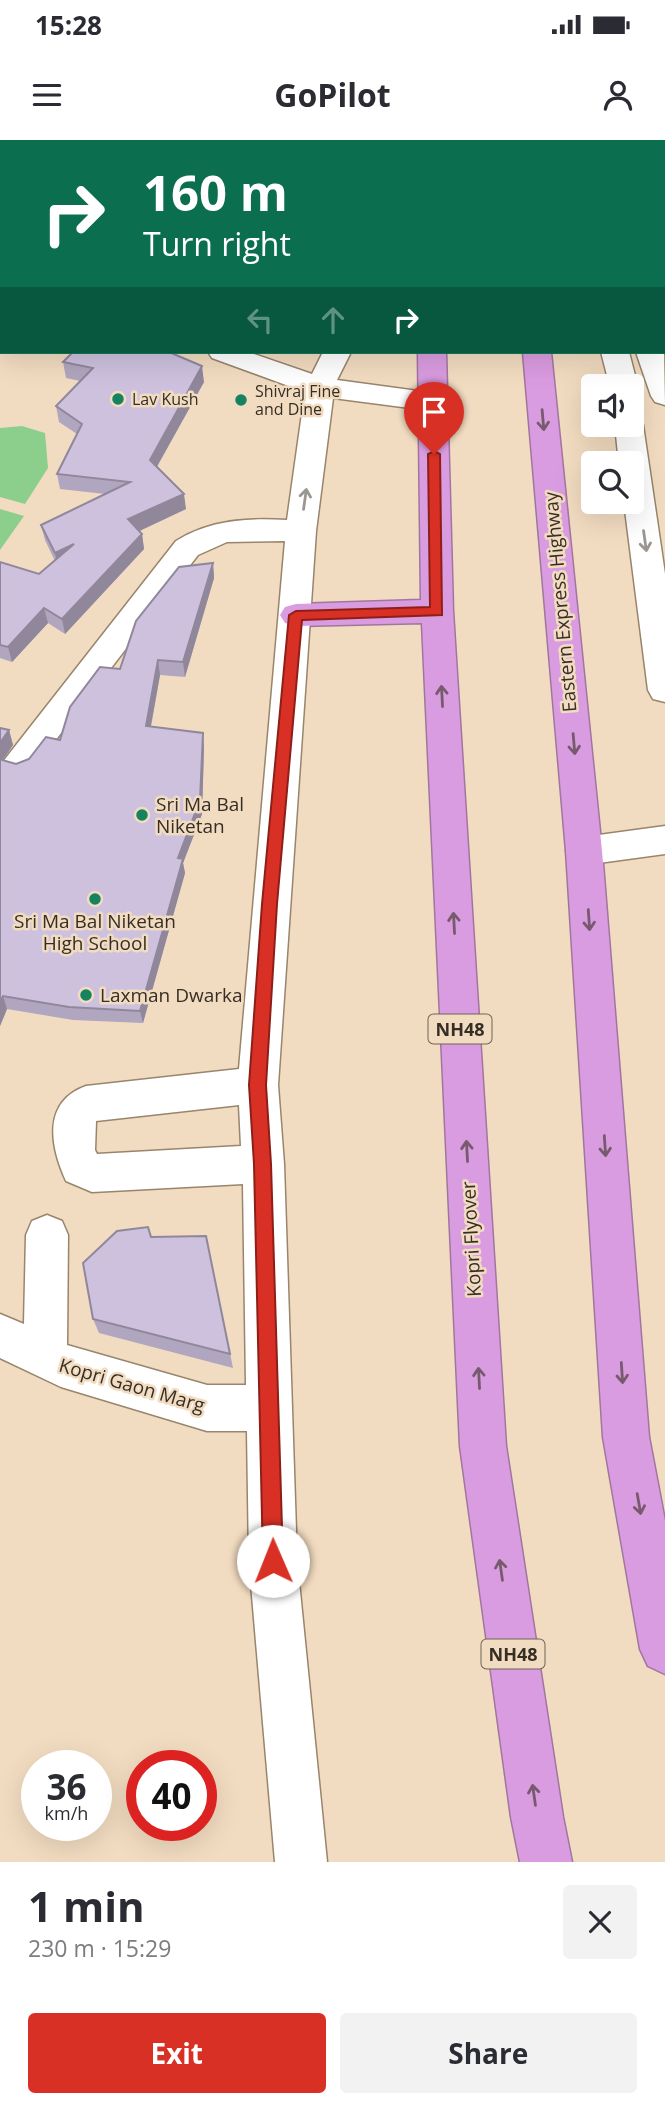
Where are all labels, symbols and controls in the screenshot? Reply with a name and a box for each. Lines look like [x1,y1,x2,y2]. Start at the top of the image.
text: 15:28 [35,7,102,43]
text: GoPilot [274,73,391,116]
icon: menu [28,76,66,114]
icon: person [599,76,637,114]
text: 160 m [143,159,288,225]
icon: right [28,168,119,259]
text: Turn right [143,222,291,265]
icon: left [241,301,279,339]
icon: ahead [314,301,352,339]
icon: right [387,301,425,339]
map controls [581,374,644,514]
button: sound [581,374,644,437]
place label: Shivraj Fine and Dine [255,380,340,420]
pin [404,382,464,454]
place label: Lav Kush [132,388,198,410]
marker: Lav Kush [110,391,126,407]
marker: Shivraj Fine and Dine [233,392,249,408]
icon: arrive [415,393,453,431]
one-way arrow [537,408,550,431]
button: search [581,451,644,514]
one-way arrow [299,488,312,510]
street label: Eastern Express Highway [537,490,583,713]
one-way arrow [639,530,652,552]
one-way arrow [435,685,448,708]
one-way arrow [568,732,581,755]
place label: Sri Ma Bal Niketan [156,791,244,839]
marker: Sri Ma Bal Niketan [134,807,150,823]
marker: Sri Ma Bal Niketan High School [87,891,103,907]
place label: Sri Ma Bal Niketan High School [14,908,176,956]
one-way arrow [583,908,596,930]
one-way arrow [448,912,461,935]
place label: Laxman Dwarka [100,982,243,1008]
marker: Laxman Dwarka [78,987,94,1003]
road number: NH48 [428,1014,491,1044]
one-way arrow [599,1135,612,1158]
one-way arrow [460,1139,473,1162]
street label: Kopri Flyover [455,1180,487,1297]
street label: Kopri Gaon Marg [56,1352,208,1418]
one-way arrow [616,1362,629,1384]
one-way arrow [472,1367,485,1389]
one-way arrow [632,1492,646,1515]
position arrow [236,1524,310,1598]
one-way arrow [494,1559,507,1582]
road number: NH48 [482,1639,544,1668]
speed limit sign: 40 [126,1750,217,1841]
text: 36 [46,1763,87,1810]
one-way arrow [527,1784,540,1807]
text: km/h [45,1801,88,1825]
text: 1 min [28,1877,145,1934]
button: close [563,1885,637,1959]
text: 230 m · 15:29 [28,1932,171,1964]
button: Exit [28,2013,326,2093]
button: Share [340,2013,637,2093]

